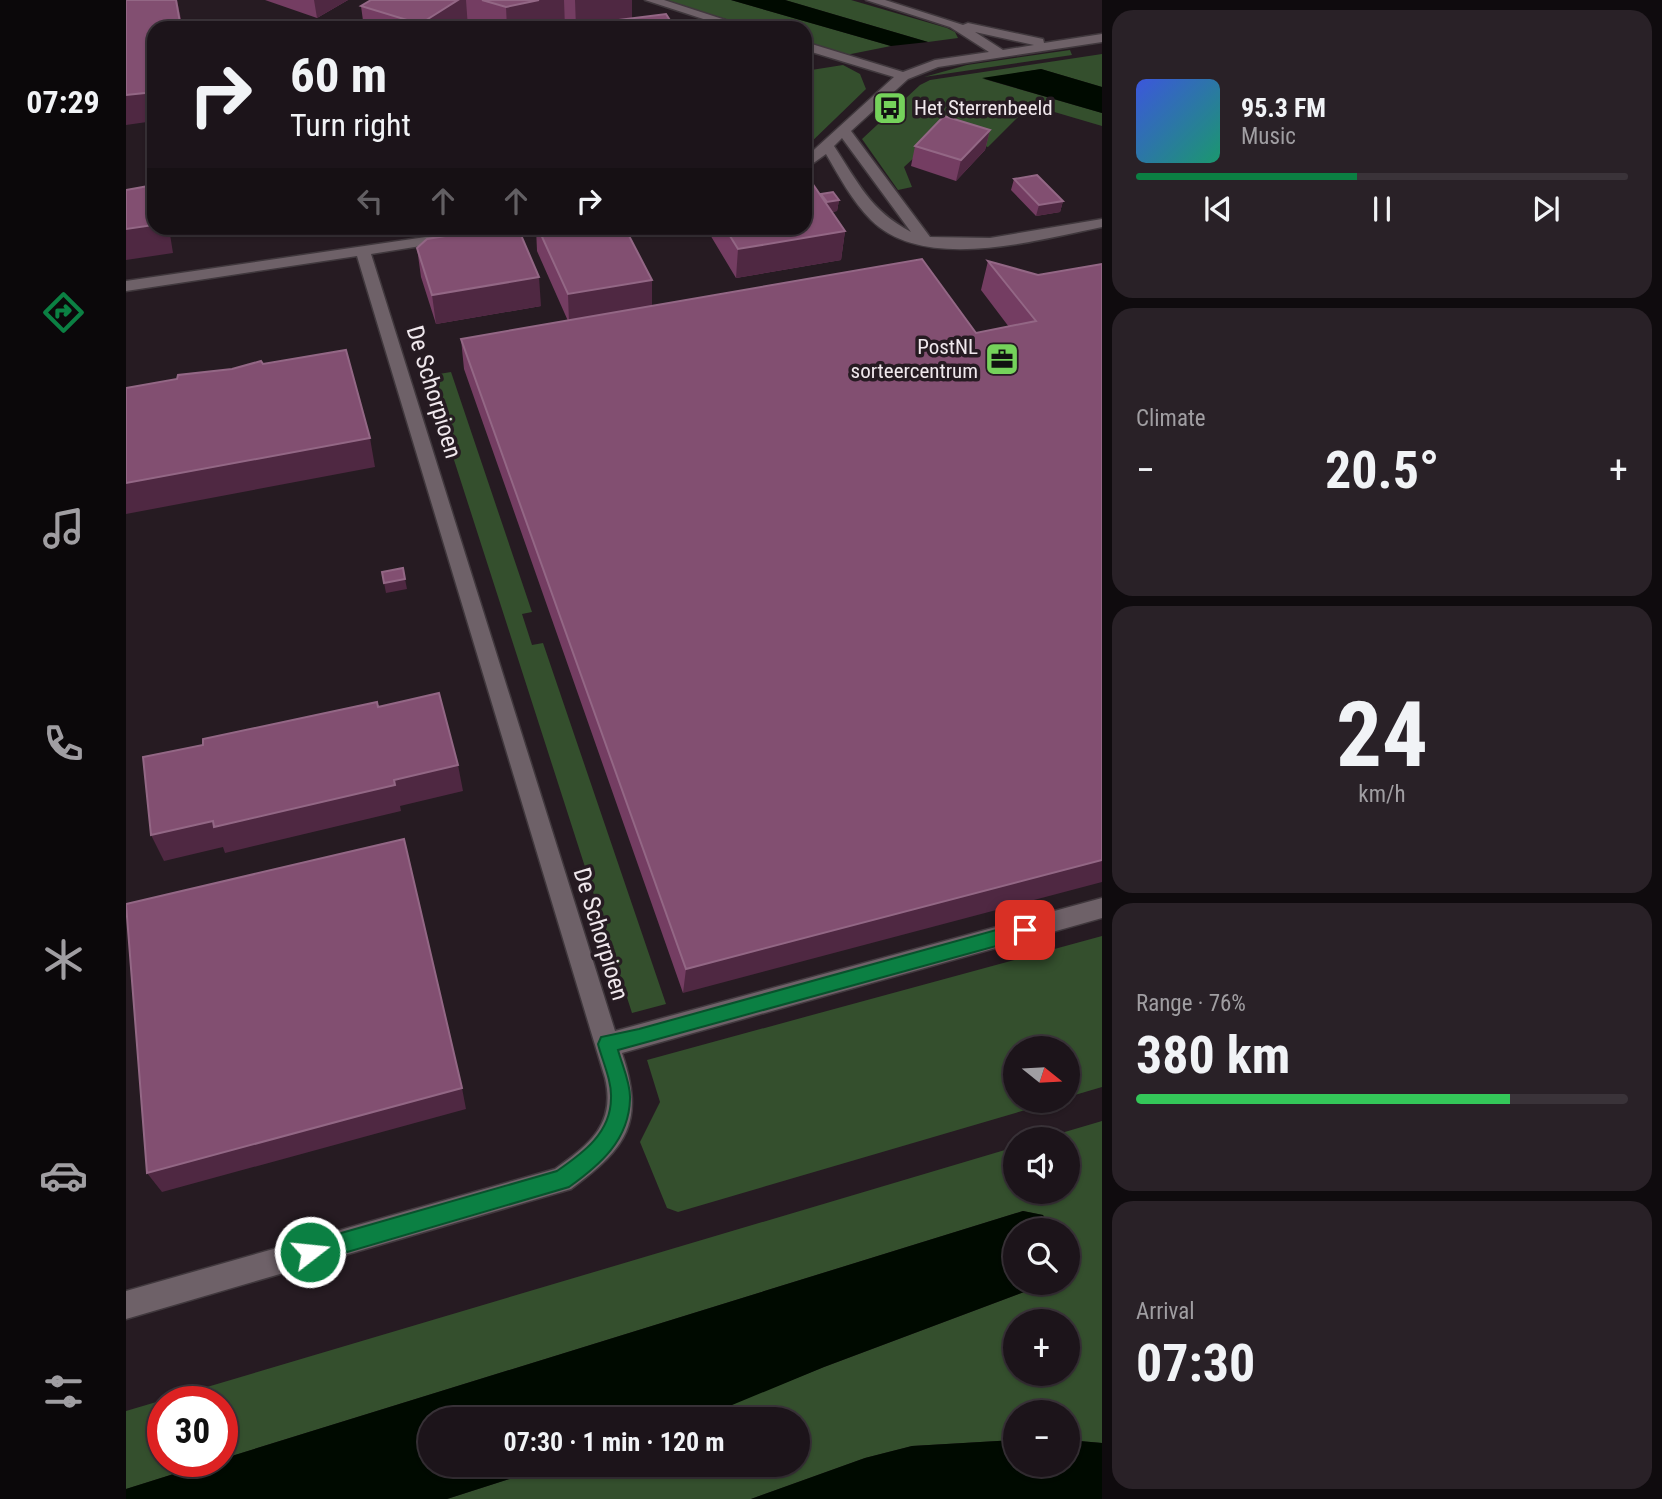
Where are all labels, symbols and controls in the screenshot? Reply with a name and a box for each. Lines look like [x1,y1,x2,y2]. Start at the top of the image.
text: 60 m [290,47,387,104]
icon: right [175,49,266,140]
text: 07:29 [26,83,100,121]
bus stop icon: Het Sterrenbeeld [871,89,909,127]
text: 95.3 FM [1241,93,1326,123]
place label: Het Sterrenbeeld [914,96,1053,120]
text: Turn right [290,106,411,144]
text: Music [1241,123,1296,150]
icon: left [351,182,389,220]
icon: ahead [424,182,462,220]
icon: ahead [497,182,535,220]
icon: right [570,182,608,220]
icon: previous [1199,190,1237,228]
icon: pause [1363,190,1401,228]
icon: next [1527,190,1565,228]
icon: directions [39,288,88,337]
street label: De Schorpioen [401,322,467,462]
place label: PostNL sorteercentrum [851,335,978,383]
office icon: PostNL sorteercentrum [983,340,1021,378]
text: Climate [1136,405,1206,432]
text: 20.5° [1325,440,1439,501]
text: − [1136,448,1155,492]
text: + [1609,448,1628,492]
icon: music [39,504,88,553]
text: 24 [1336,682,1428,788]
icon: phone [39,719,88,768]
text: km/h [1358,781,1406,808]
street label: De Schorpioen [568,864,634,1004]
pin [995,900,1055,960]
icon: arrive [1006,911,1044,949]
icon: climate [39,935,88,984]
text: Range · 76% [1136,990,1246,1017]
text: 380 km [1136,1025,1290,1086]
north arrow [1003,1036,1080,1113]
map controls [1003,1036,1080,1477]
button: sound [1003,1127,1080,1204]
icon: car [39,1151,88,1200]
position arrow [273,1215,347,1289]
button: search [1003,1218,1080,1295]
text: Arrival [1136,1298,1195,1325]
button: + [1003,1309,1080,1386]
text: 07:30 [1136,1333,1255,1394]
icon: filters [39,1367,88,1416]
speed limit sign: 30 [147,1386,238,1477]
button: − [1003,1400,1080,1477]
text: 07:30 · 1 min · 120 m [504,1427,724,1457]

